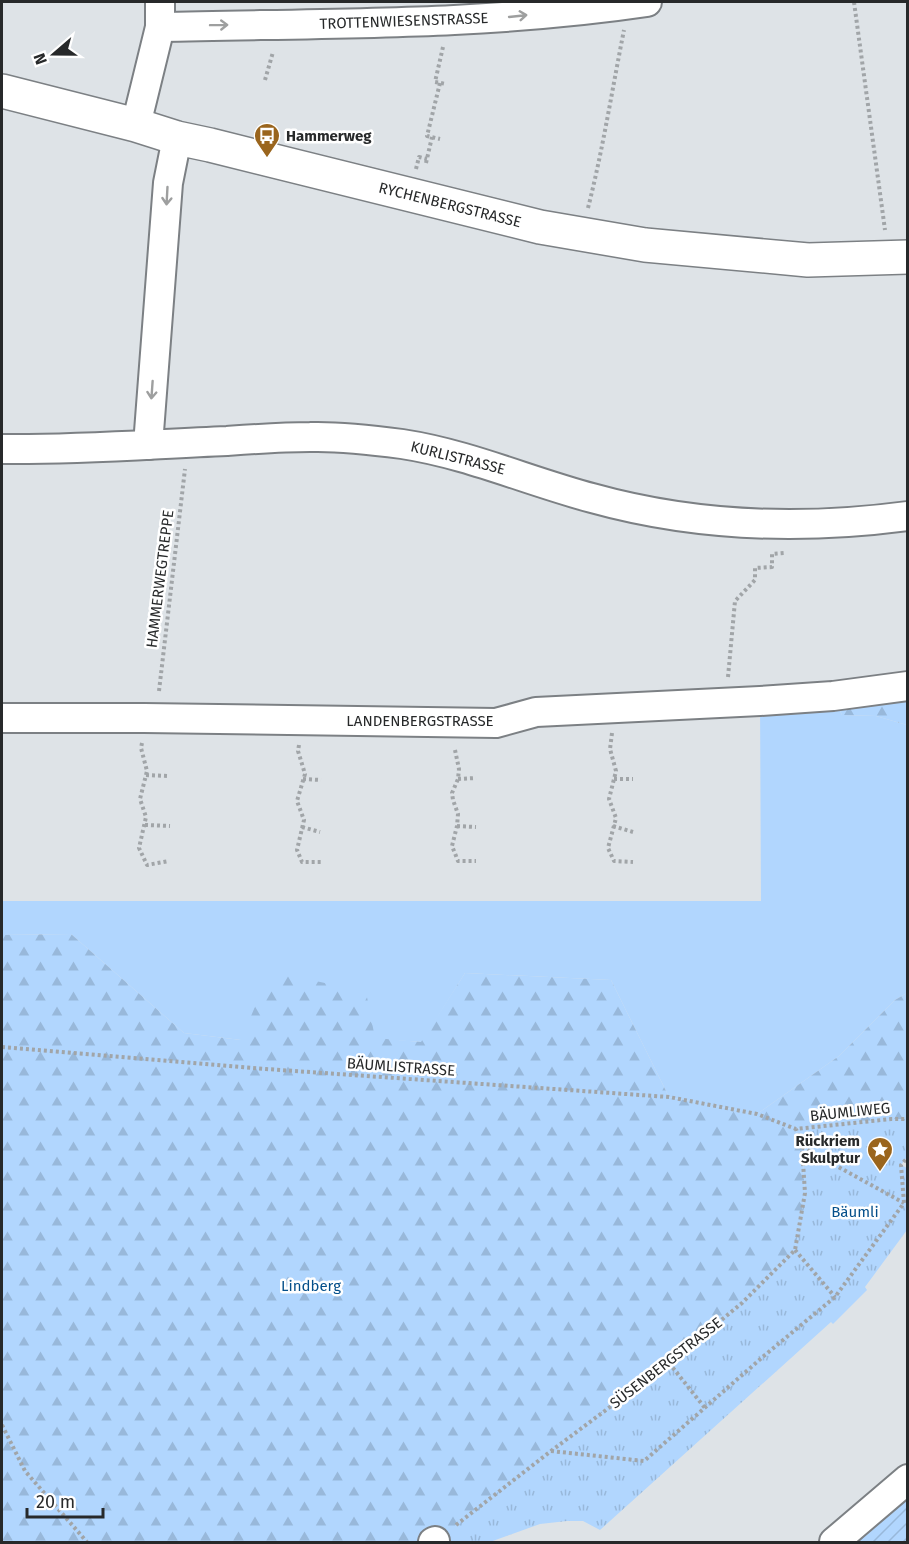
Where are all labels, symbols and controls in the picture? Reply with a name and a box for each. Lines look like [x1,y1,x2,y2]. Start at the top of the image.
street label: TROTTENWIESENSTRASSE [319,9,489,33]
one-way arrow [508,10,528,21]
one-way arrow [208,20,228,31]
north arrow [24,24,84,84]
text: N [30,51,51,67]
bus stop icon: Hammerweg [252,121,282,159]
place label: Hammerweg [286,127,372,145]
street label: RYCHENBERGSTRASSE [377,179,523,231]
one-way arrow [161,185,172,205]
one-way arrow [147,380,158,400]
street label: KURLISTRASSE [409,438,507,478]
street label: HAMMERWEGTREPPE [143,509,177,649]
street label: LANDENBERGSTRASSE [346,712,494,730]
street label: BÄUMLISTRASSE [346,1054,456,1080]
street label: BÄUMLIWEG [809,1099,891,1125]
place label: Rückriem Skulptur [795,1132,861,1167]
place icon: Rückriem Skulptur [865,1135,895,1173]
park label: Bäumli [831,1203,879,1221]
park label: Lindberg [281,1277,341,1295]
street label: SÜSENBERGSTRASSE [606,1314,726,1412]
scale bar [27,1481,104,1519]
text: 20 m [36,1491,75,1513]

